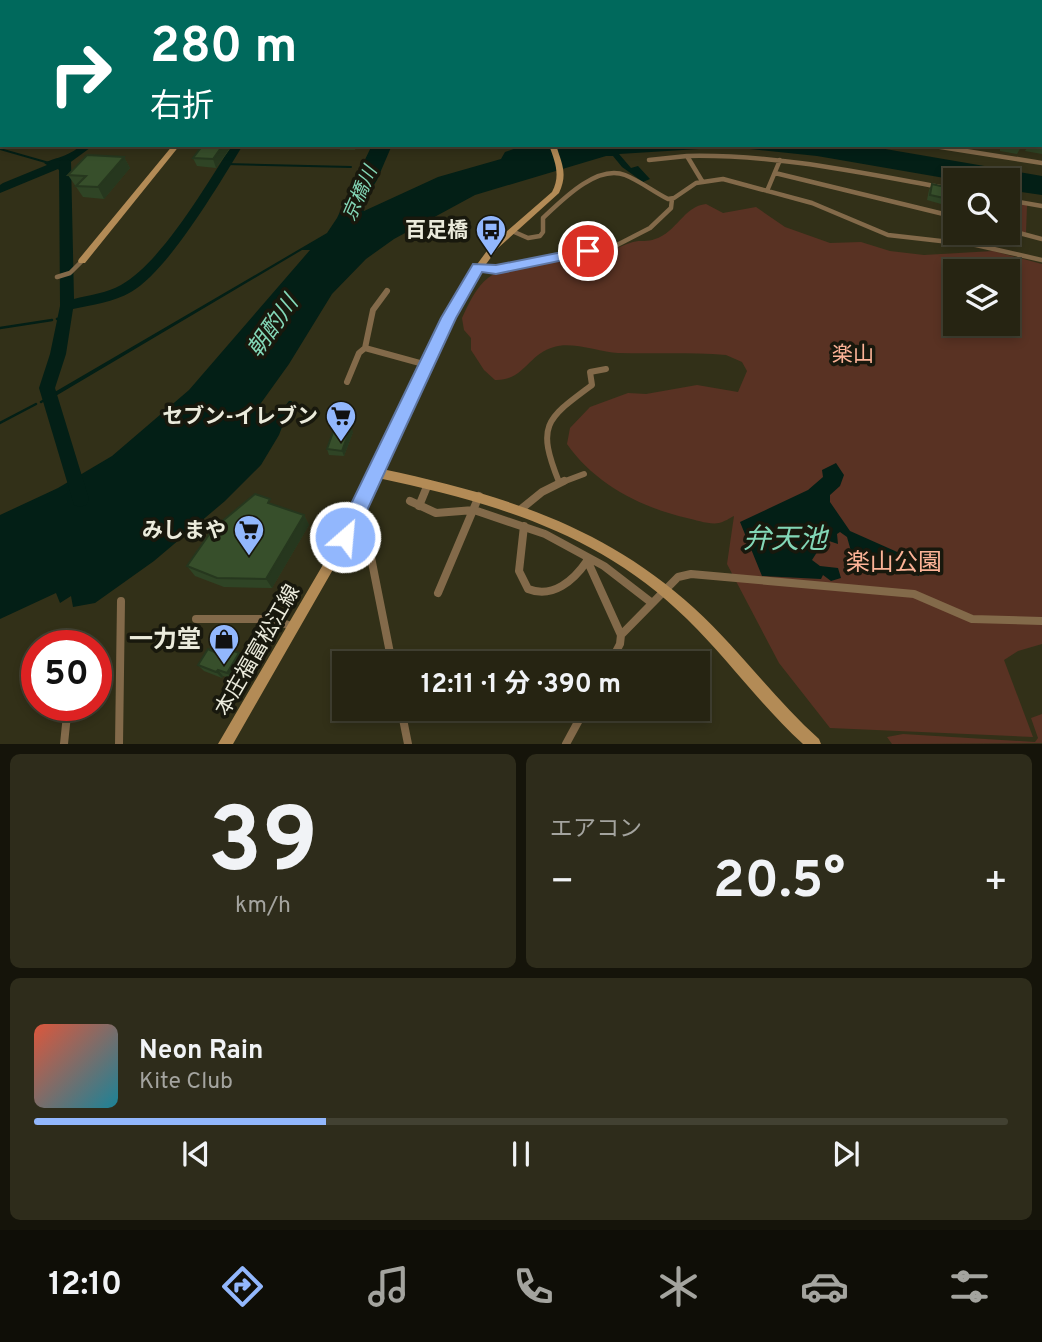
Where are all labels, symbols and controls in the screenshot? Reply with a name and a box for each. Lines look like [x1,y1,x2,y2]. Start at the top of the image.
text: 280 m [150,18,297,80]
icon: right [35,28,126,119]
text: 右折 [150,88,214,128]
water label: 京橋川 [338,161,384,225]
map controls [943,168,1020,336]
button: search [943,168,1020,245]
bus stop icon: 百足橋 [474,213,508,257]
place label: 百足橋 [405,218,468,245]
pin [558,221,618,281]
icon: arrive [569,232,607,270]
button: layers [943,259,1020,336]
water label: 朝酌川 [242,288,307,364]
park label: 楽山 [832,342,874,369]
supermarket icon: セブン-イレブン [324,399,358,443]
place label: セブン-イレブン [162,404,318,431]
position arrow [308,500,382,574]
supermarket icon: みしまや [232,513,266,557]
place label: みしまや [142,518,226,545]
water label: 弁天池 [743,523,830,559]
park label: 楽山公園 [846,549,942,579]
street label: 本庄福富松江線 [210,580,307,721]
shop icon: 一力堂 [207,622,241,666]
place label: 一力堂 [129,626,201,656]
speed limit sign: 50 [21,630,112,721]
text: 12:11 · 1 分 · 390 m [421,669,621,702]
text: 39 [208,789,318,904]
text: エアコン [550,816,642,845]
text: 20.5° [713,850,845,916]
text: − [550,859,575,908]
text: + [983,859,1008,908]
text: km/h [235,892,291,921]
text: Neon Rain [139,1035,264,1068]
text: Kite Club [139,1068,233,1097]
icon: previous [177,1135,215,1173]
icon: pause [502,1135,540,1173]
icon: next [827,1135,865,1173]
icon: directions [218,1262,267,1311]
icon: music [364,1262,413,1311]
icon: phone [509,1262,558,1311]
icon: climate [654,1262,703,1311]
icon: car [800,1262,849,1311]
icon: filters [945,1262,994,1311]
text: 12:10 [48,1266,122,1306]

